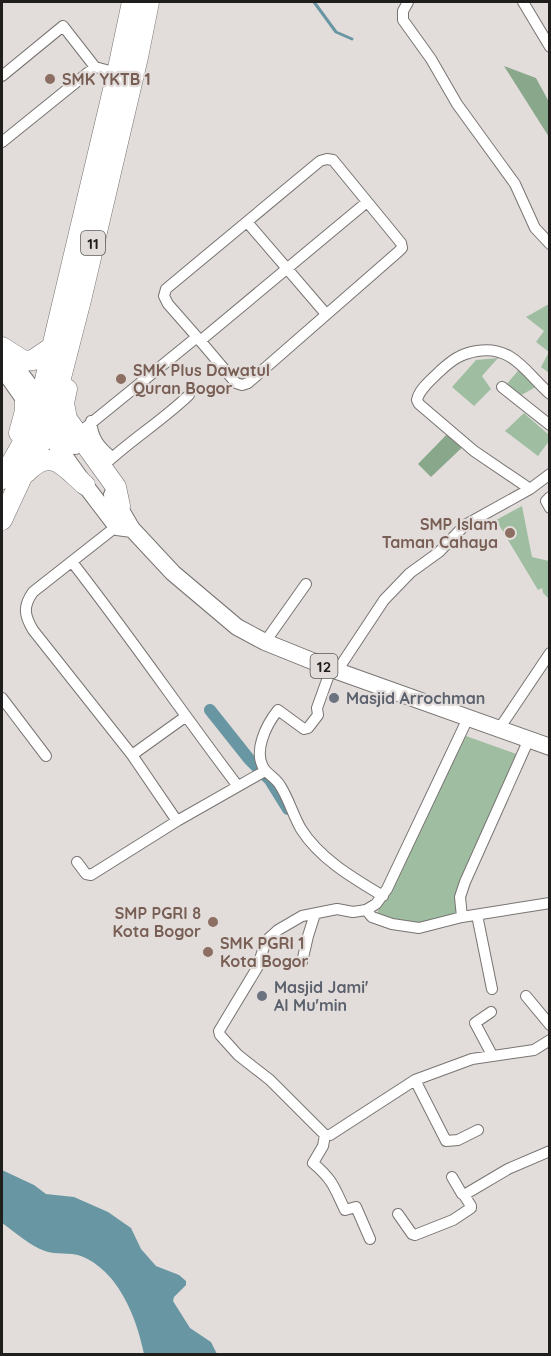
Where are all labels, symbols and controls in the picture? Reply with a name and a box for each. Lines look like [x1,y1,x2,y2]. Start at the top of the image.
place label: SMK YKTB 1 [62,69,151,89]
marker: SMK YKTB 1 [43,72,57,86]
road number: 11 [81,231,105,255]
place label: SMK Plus Dawatul Quran Bogor [133,360,270,398]
marker: SMK Plus Dawatul Quran Bogor [114,372,128,386]
place label: SMP Islam Taman Cahaya [382,514,498,552]
marker: SMP Islam Taman Cahaya [503,526,517,540]
road number: 12 [310,654,338,678]
place label: Masjid Arrochman [346,688,485,708]
marker: Masjid Arrochman [327,691,341,705]
place label: SMP PGRI 8 Kota Bogor [113,903,201,941]
marker: SMP PGRI 8 Kota Bogor [206,915,220,929]
place label: SMK PGRI 1 Kota Bogor [220,933,309,971]
marker: SMK PGRI 1 Kota Bogor [201,945,215,959]
place label: Masjid Jami' Al Mu'min [274,977,368,1015]
marker: Masjid Jami' Al Mu'min [255,989,269,1003]

